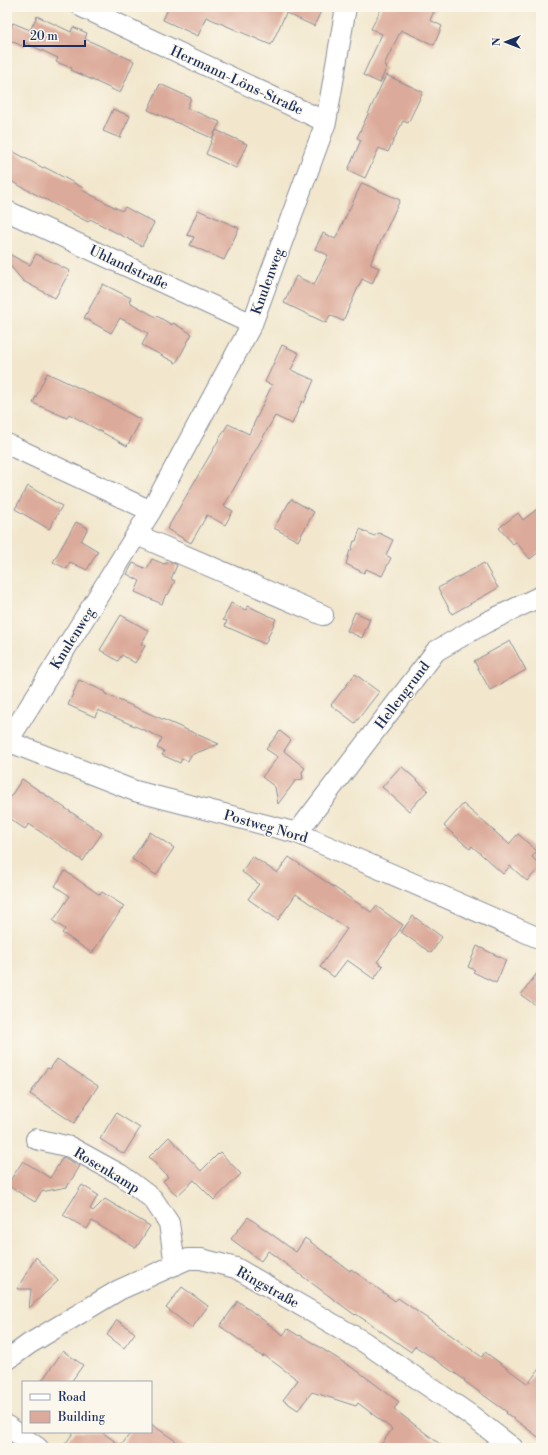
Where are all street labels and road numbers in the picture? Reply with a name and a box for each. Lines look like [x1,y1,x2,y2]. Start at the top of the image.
street label: Hermann-Löns-Straße [167,42,306,120]
street label: Uhlandstraße [86,242,171,294]
street label: Knulenweg [248,245,289,317]
street label: Knulenweg [47,603,99,673]
street label: Hellengrund [371,658,434,733]
street label: Postweg Nord [222,806,310,848]
street label: Rosenkamp [70,1144,143,1198]
street label: Ringstraße [233,1263,302,1312]

